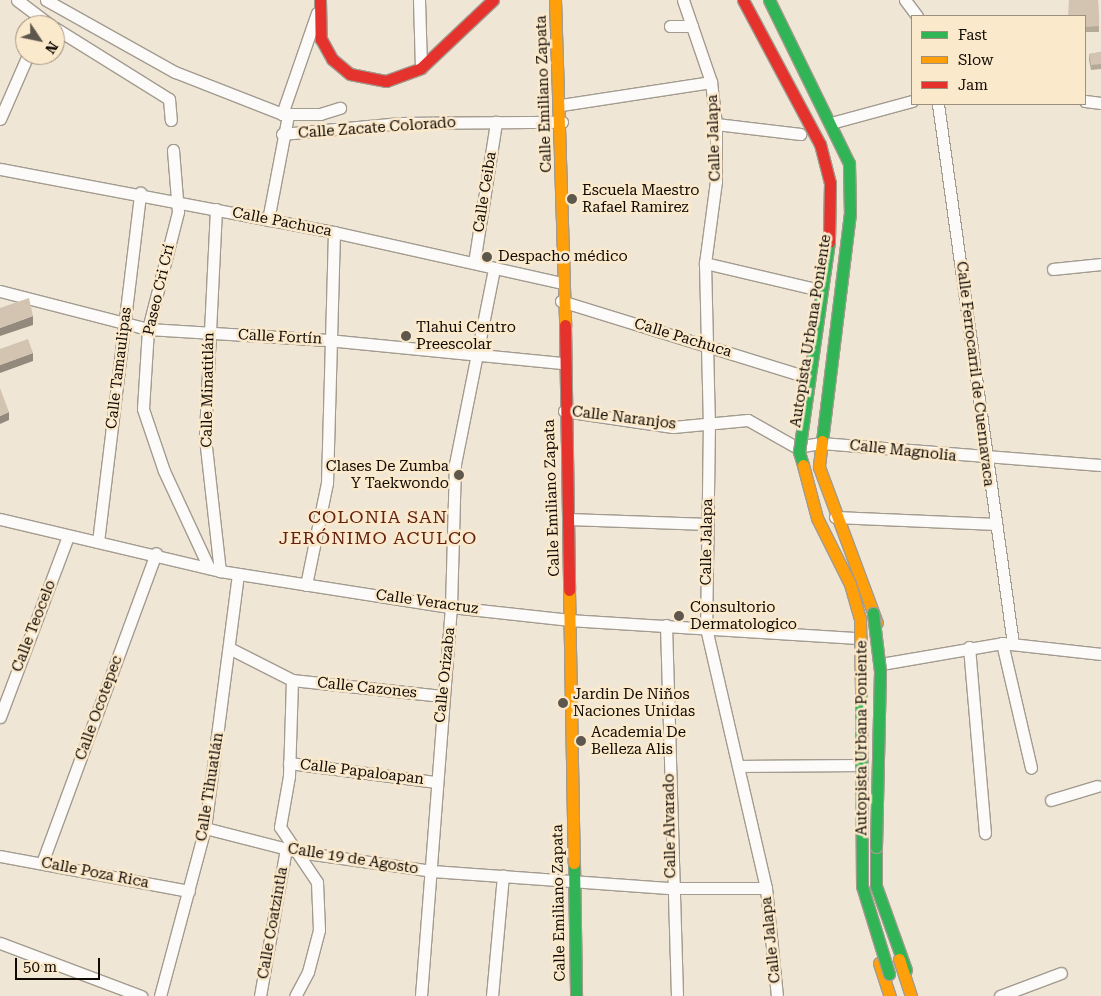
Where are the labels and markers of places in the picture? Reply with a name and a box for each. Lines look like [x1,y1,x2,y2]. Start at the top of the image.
place label: Escuela Maestro Rafael Ramirez [582,181,700,216]
marker: Escuela Maestro Rafael Ramirez [566,193,578,205]
place label: Despacho médico [498,248,628,266]
marker: Despacho médico [480,250,494,264]
place label: Tlahui Centro Preescolar [416,318,516,353]
marker: Tlahui Centro Preescolar [400,330,412,342]
place label: Clases De Zumba Y Taekwondo [326,457,449,492]
marker: Clases De Zumba Y Taekwondo [453,469,465,481]
place label: Consultorio Dermatologico [690,598,797,633]
marker: Consultorio Dermatologico [672,609,686,623]
place label: Jardin De Niños Naciones Unidas [573,685,695,720]
marker: Jardin De Niños Naciones Unidas [557,697,569,709]
place label: Academia De Belleza Alis [591,723,686,758]
marker: Academia De Belleza Alis [575,735,587,747]

